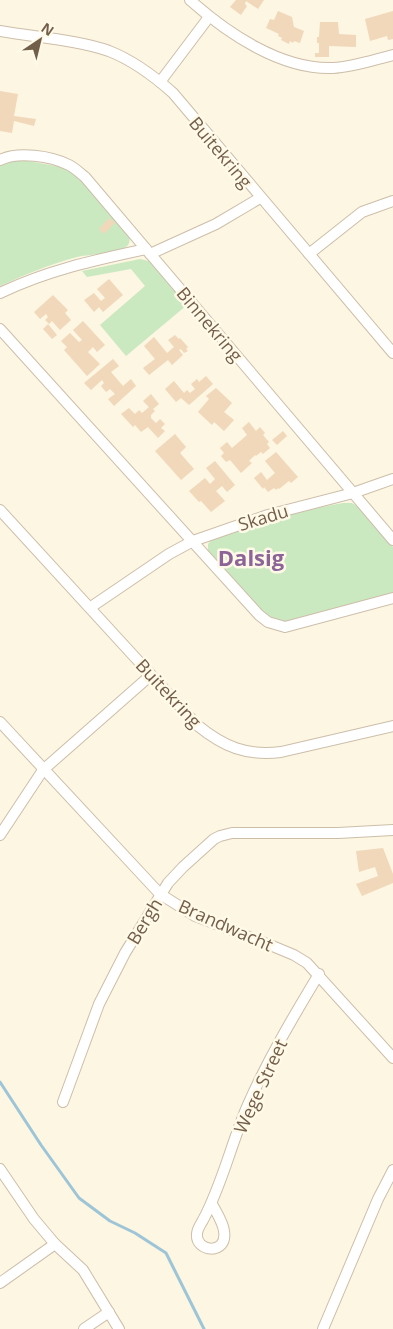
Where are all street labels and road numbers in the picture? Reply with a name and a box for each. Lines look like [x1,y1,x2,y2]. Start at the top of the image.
street label: Buitekring [184,111,258,193]
street label: Binnekring [172,282,248,367]
street label: Skadu [235,498,291,536]
street label: Buitekring [131,653,207,733]
street label: Bergh [121,893,167,949]
street label: Brandwacht [175,893,277,957]
street label: Wege Street [228,1035,292,1137]

